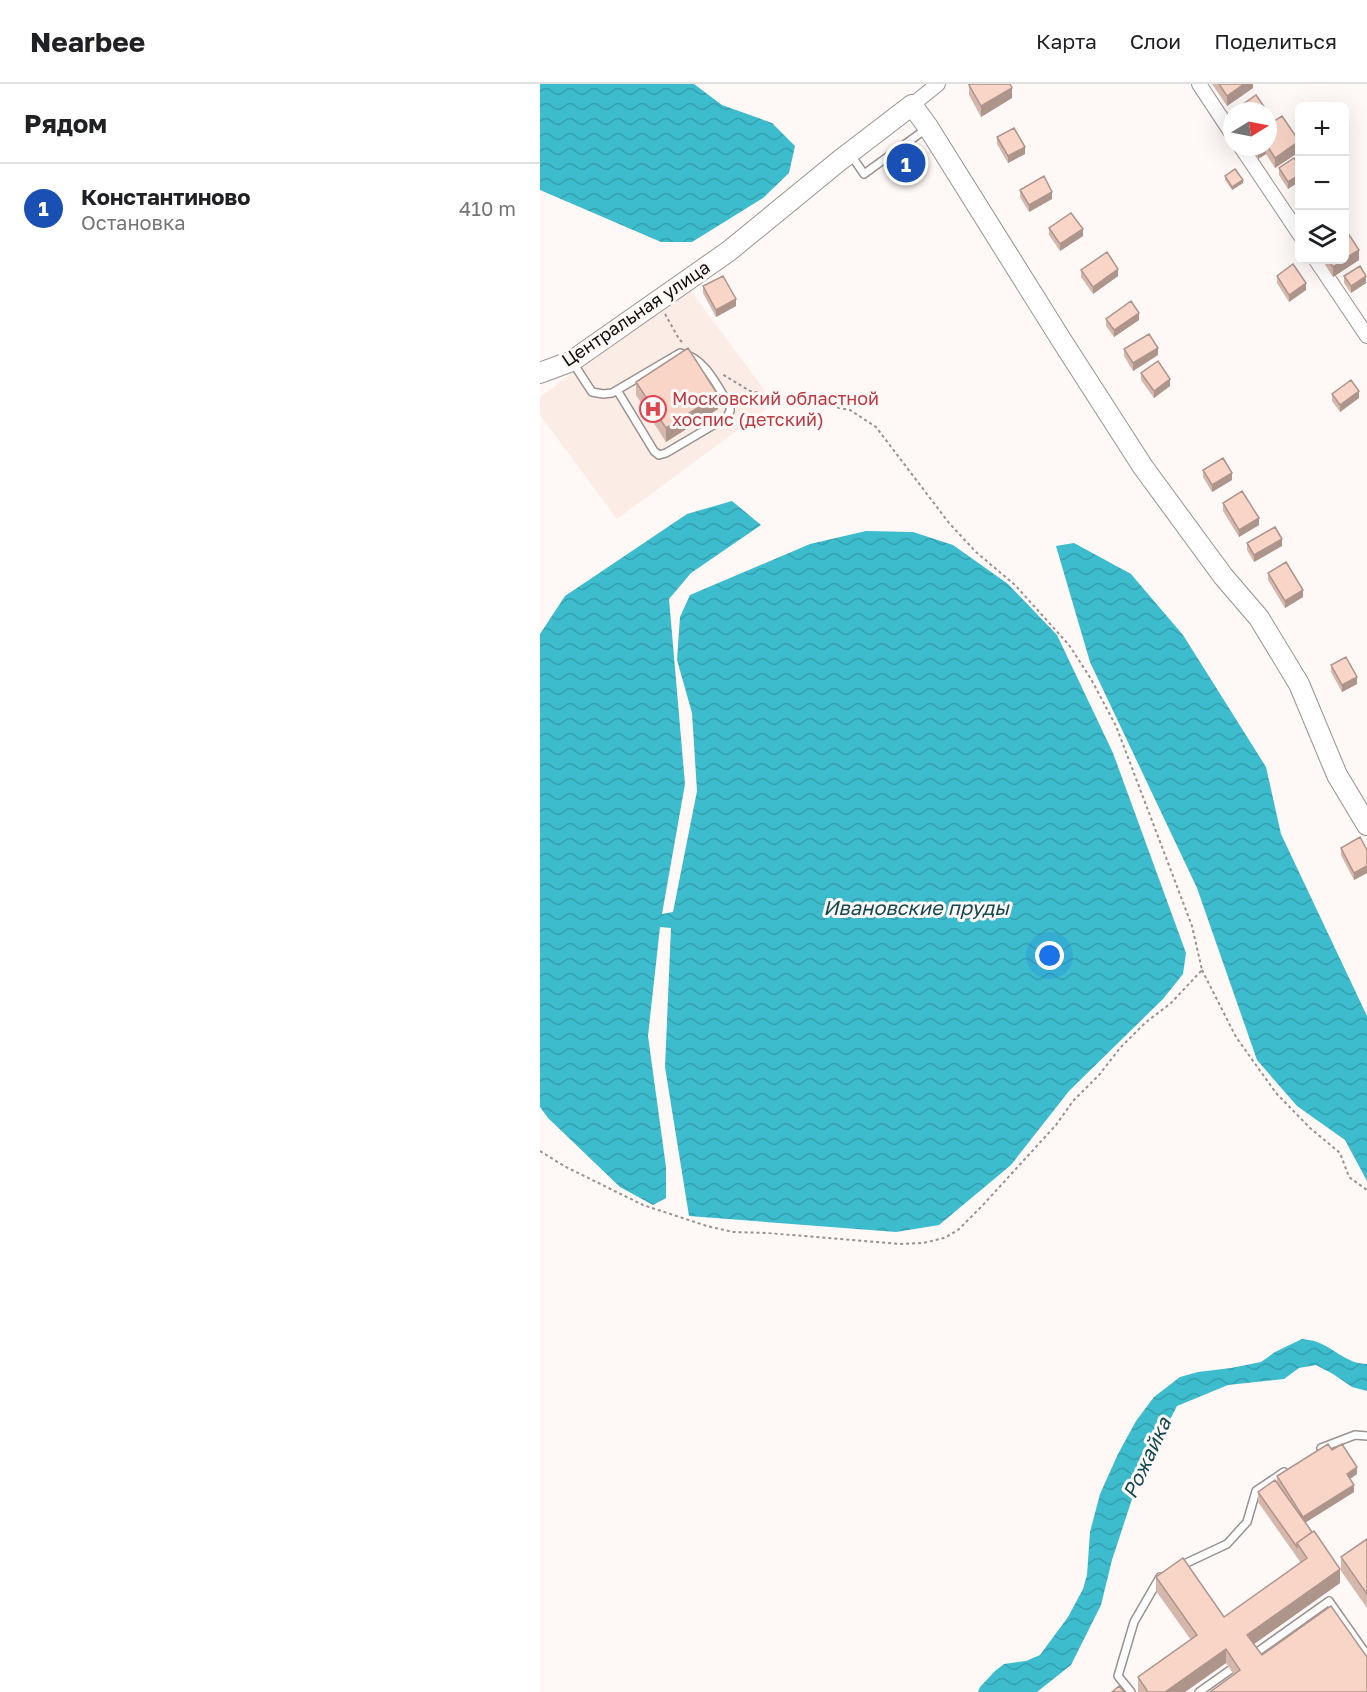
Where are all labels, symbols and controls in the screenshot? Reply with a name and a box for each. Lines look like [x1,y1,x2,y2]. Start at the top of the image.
text: Nearbee [30,25,145,58]
text: Карта [1036,28,1097,54]
text: Слои [1130,28,1181,54]
text: Поделиться [1214,28,1337,54]
north arrow [1223,102,1277,156]
map controls [1295,102,1349,264]
button: + [1295,102,1349,156]
text: Рядом [24,108,107,139]
pin: 1 [886,140,926,185]
button: − [1295,156,1349,210]
text: Константиново [81,183,251,210]
text: 1 [38,196,49,220]
text: 410 m [459,196,516,220]
text: Остановка [81,210,186,234]
button: layers [1295,210,1349,264]
street label: Центральная улица [557,255,714,371]
place label: Московский областной хоспис (детский) [672,387,879,430]
hospital icon: Московский областной хоспис (детский) [638,394,668,424]
water label: Ивановские пруды [823,895,1010,920]
your location [1035,941,1064,970]
water label: Рожайка [1117,1413,1176,1502]

